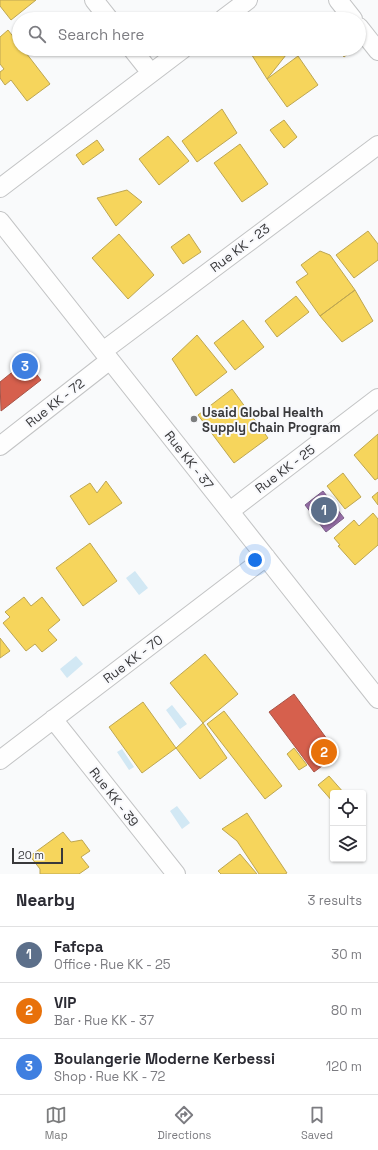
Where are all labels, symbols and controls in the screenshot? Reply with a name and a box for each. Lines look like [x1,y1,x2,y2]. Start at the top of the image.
search box [12,12,366,56]
icon: search [26,23,48,45]
text: Search here [58,25,144,44]
street label: Rue KK - 23 [207,220,273,276]
pin: 3 [12,351,38,381]
street label: Rue KK - 72 [22,375,88,431]
place label: Usaid Global Health Supply Chain Program [202,404,341,436]
marker: Usaid Global Health Supply Chain Program [189,414,199,424]
street label: Rue KK - 37 [161,427,217,493]
street label: Rue KK - 25 [252,441,318,497]
pin: 1 [311,495,337,525]
your location [245,550,265,570]
street label: Rue KK - 70 [100,631,166,687]
pin: 2 [311,737,337,767]
street label: Rue KK - 39 [86,764,142,830]
map controls [330,790,366,862]
button: locate [330,790,366,826]
button: layers [330,826,366,862]
scale bar [12,846,63,865]
text: 20 m [18,848,44,862]
text: Nearby [16,889,75,911]
text: 3 results [308,892,362,909]
text: Fafcpa [54,937,103,956]
text: 1 [26,946,32,963]
text: 30 m [331,946,362,963]
text: Office · Rue KK - 25 [54,956,171,973]
text: VIP [54,993,76,1012]
text: 2 [25,1002,33,1019]
text: 80 m [331,1002,362,1019]
text: Bar · Rue KK - 37 [54,1012,154,1029]
text: Boulangerie Moderne Kerbessi [54,1049,275,1068]
text: 3 [25,1058,33,1075]
text: 120 m [326,1058,362,1075]
text: Shop · Rue KK - 72 [54,1068,165,1085]
tab: Map [45,1104,68,1142]
tab: Directions [157,1104,211,1142]
tab: Saved [301,1104,333,1142]

